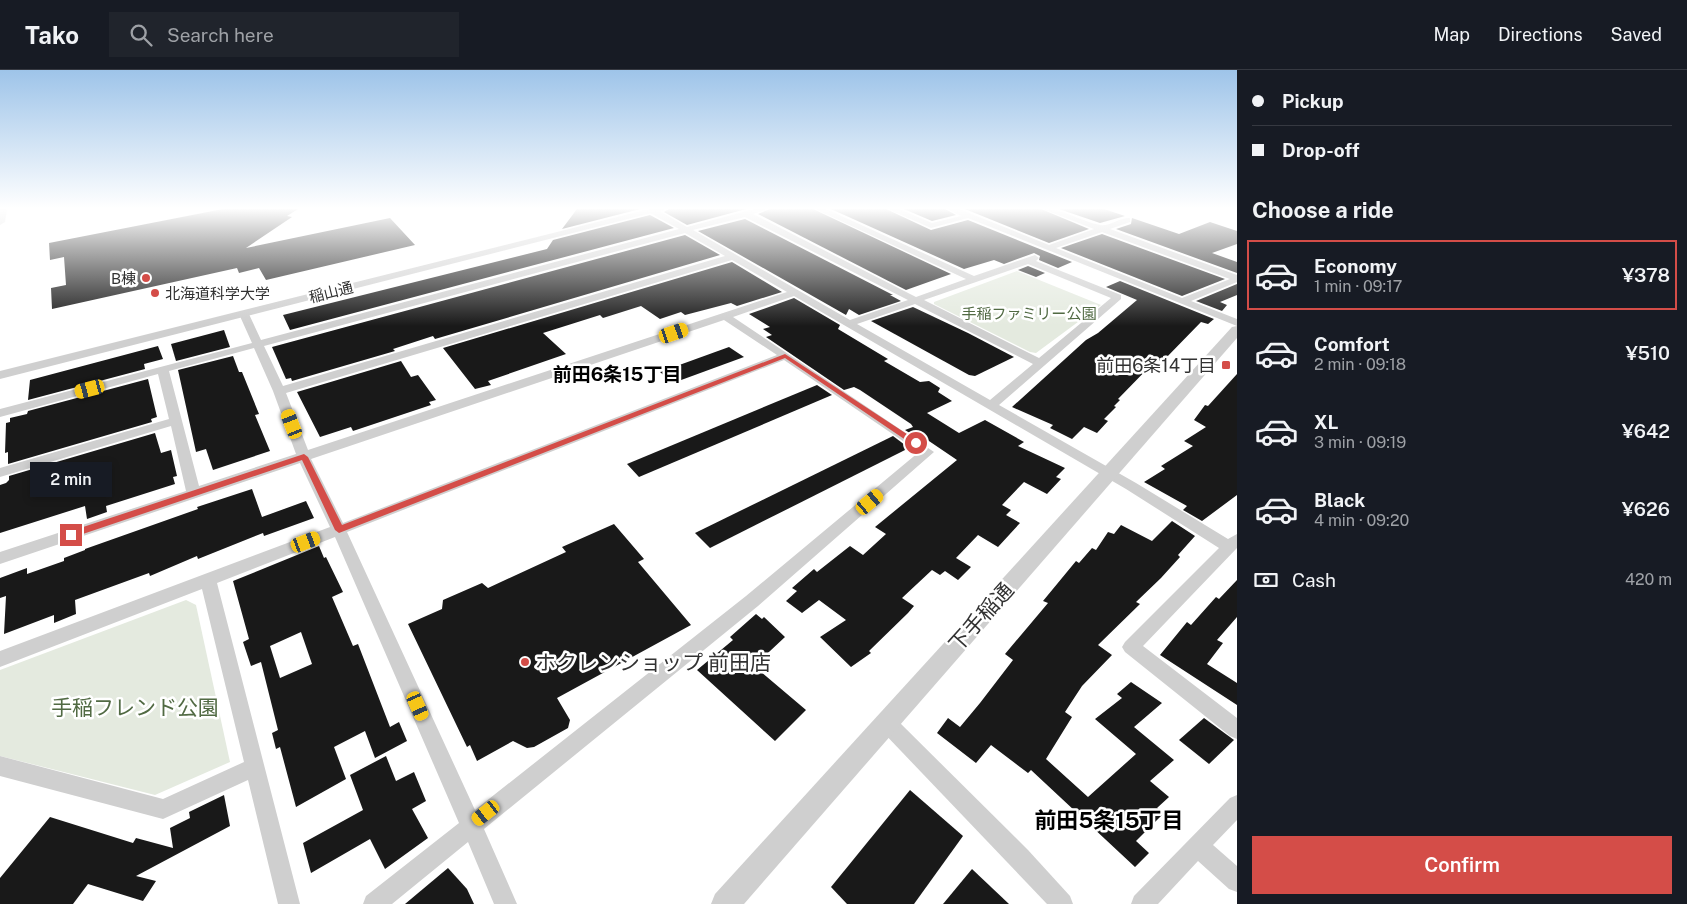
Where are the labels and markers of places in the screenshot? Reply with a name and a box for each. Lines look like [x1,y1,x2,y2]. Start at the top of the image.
place label: B棟 [111,270,136,287]
marker: B棟 [140,272,152,284]
place label: 北海道科学大学 [165,285,270,302]
marker: 北海道科学大学 [149,287,161,299]
place label: 前田6条14丁目 [1096,355,1216,376]
marker: 前田6条14丁目 [1220,359,1232,371]
place label: ホクレンショップ 前田店 [535,650,771,675]
marker: ホクレンショップ 前田店 [519,656,531,668]

